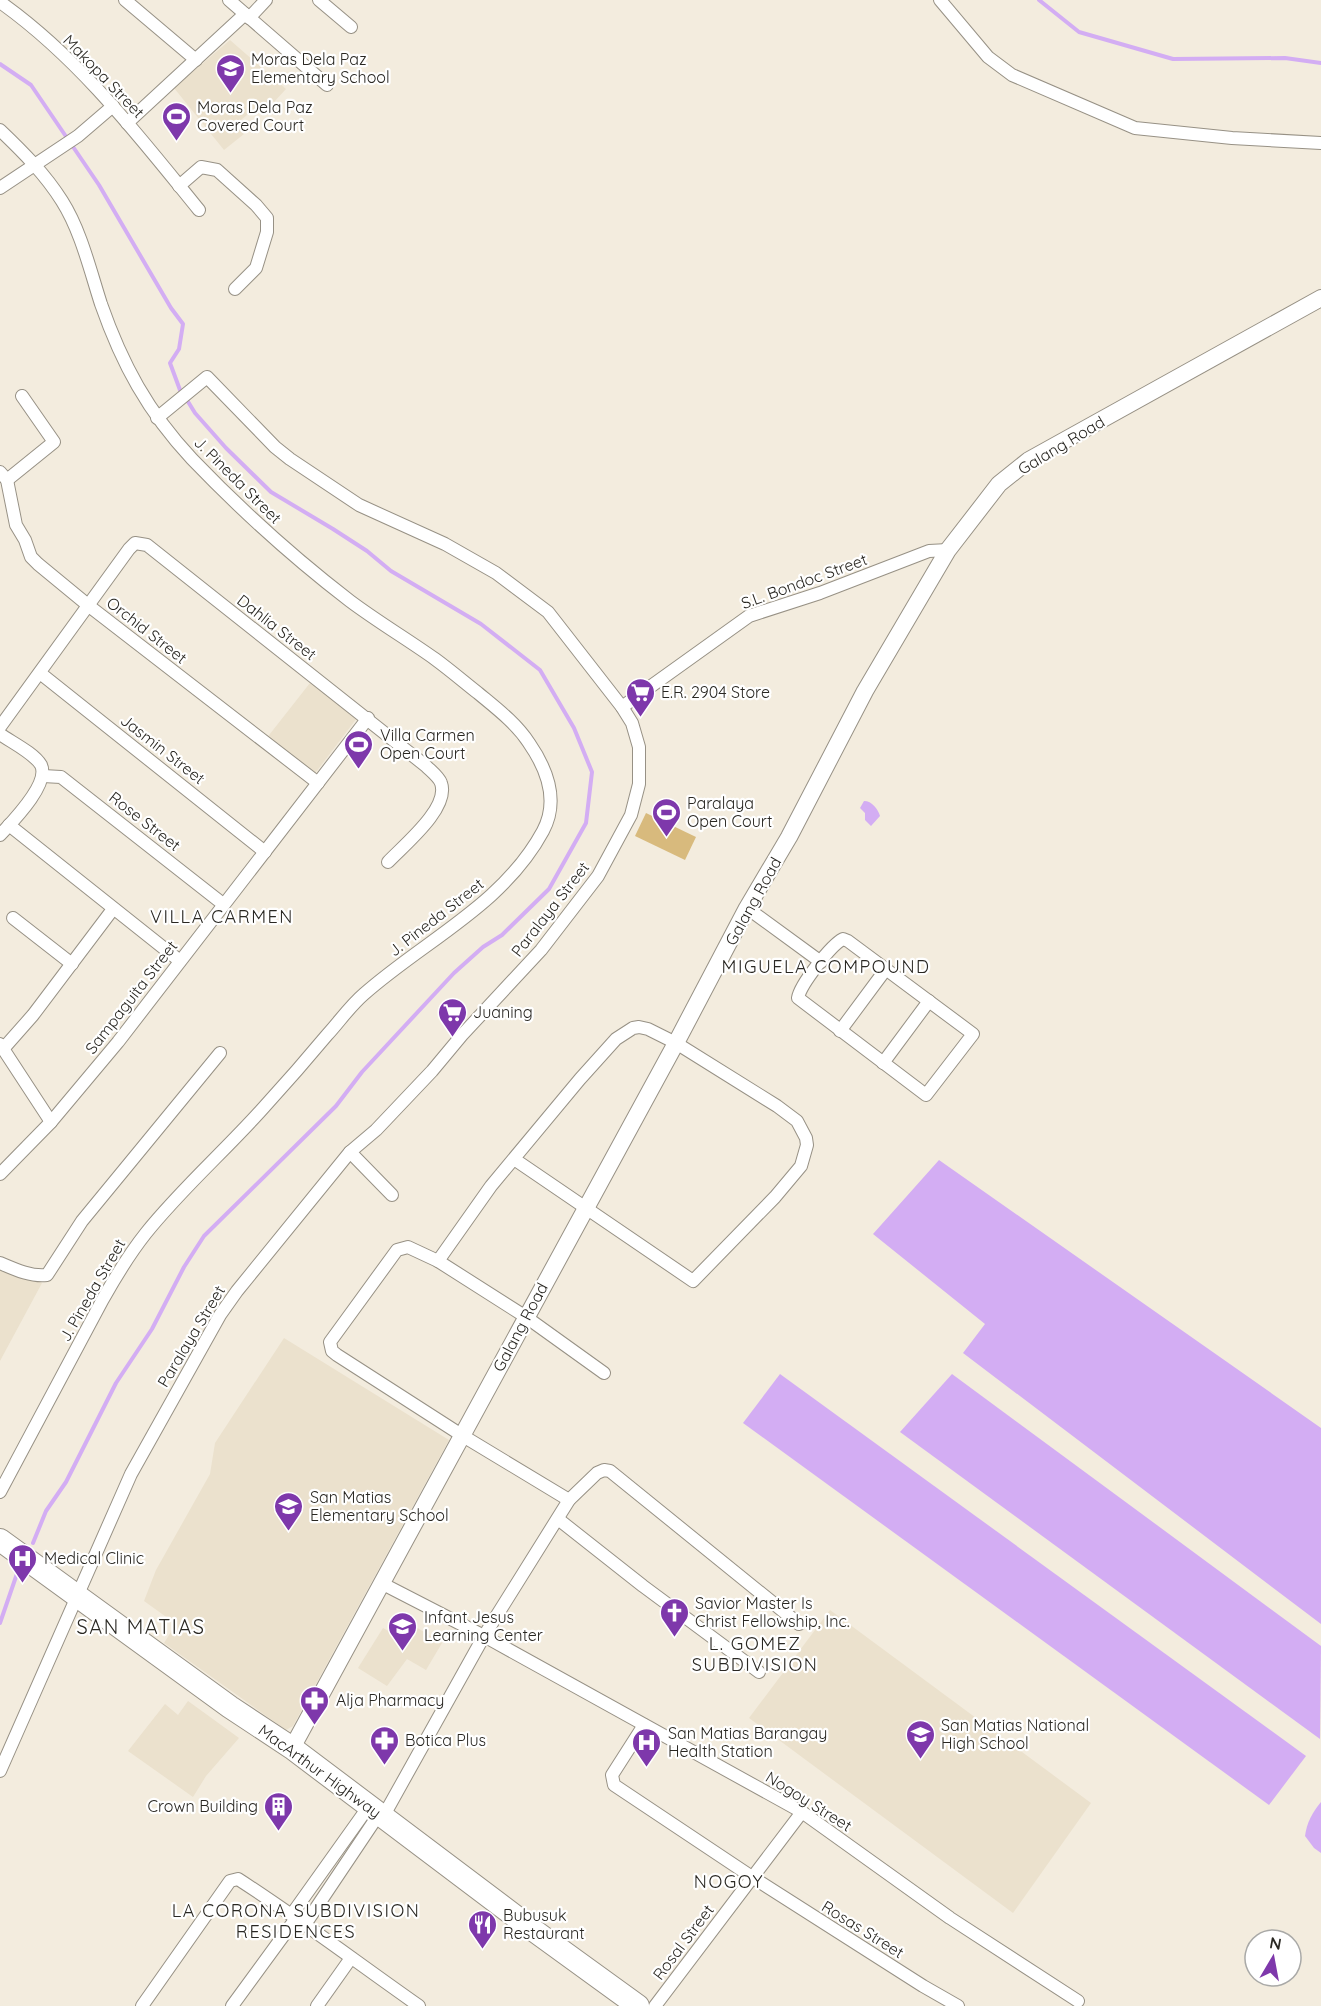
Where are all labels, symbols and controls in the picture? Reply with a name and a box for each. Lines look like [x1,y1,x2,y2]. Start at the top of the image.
street label: Makopa Street [59,30,149,122]
place label: Moras Dela Paz Elementary School [251,49,390,87]
school or university icon: Moras Dela Paz Elementary School [214,52,246,94]
place label: Moras Dela Paz Covered Court [197,97,313,135]
sports icon: Moras Dela Paz Covered Court [160,100,192,142]
street label: Galang Road [1014,411,1108,479]
street label: J. Pineda Street [190,432,286,528]
street label: S.L. Bondoc Street [738,549,870,613]
street label: Dahlia Street [233,590,321,664]
street label: Orchid Street [103,592,191,668]
supermarket icon: E.R. 2904 Store [624,676,656,718]
place label: E.R. 2904 Store [661,682,770,702]
street label: Jasmin Street [117,710,209,788]
place label: Villa Carmen Open Court [380,725,475,763]
sports icon: Villa Carmen Open Court [343,728,375,770]
street label: Rose Street [105,787,185,855]
place label: Paralaya Open Court [687,793,772,831]
sports icon: Paralaya Open Court [650,796,682,838]
street label: Galang Road [721,853,785,949]
street label: Paralaya Street [507,858,593,960]
street label: J. Pineda Street [384,874,488,960]
district label: VILLA CARMEN [150,905,294,928]
street label: Sampaguita Street [81,936,181,1058]
district label: MIGUELA COMPOUND [722,955,930,978]
supermarket icon: Juaning [436,996,468,1038]
place label: Juaning [473,1002,533,1022]
street label: J. Pineda Street [55,1235,129,1345]
street label: Galang Road [488,1279,552,1375]
street label: Paralaya Street [153,1282,229,1390]
place label: San Matias Elementary School [310,1487,449,1525]
school or university icon: San Matias Elementary School [273,1490,305,1532]
hospital icon: Medical Clinic [7,1542,39,1584]
place label: Medical Clinic [44,1548,144,1568]
place label: Savior Master Is Christ Fellowship, Inc. [695,1593,850,1631]
church icon: Savior Master Is Christ Fellowship, Inc. [658,1596,690,1638]
place label: Infant Jesus Learning Center [424,1607,543,1645]
school or university icon: Infant Jesus Learning Center [387,1610,419,1652]
district label: SAN MATIAS [77,1614,205,1639]
district label: L. GOMEZ SUBDIVISION [692,1632,818,1676]
pharmacy icon: Alja Pharmacy [299,1684,331,1726]
place label: Alja Pharmacy [336,1690,444,1710]
place label: San Matias National High School [941,1715,1089,1753]
school or university icon: San Matias National High School [904,1718,936,1760]
street label: MacArthur Highway [255,1720,385,1822]
place label: San Matias Barangay Health Station [668,1723,827,1761]
pharmacy icon: Botica Plus [368,1724,400,1766]
hospital icon: San Matias Barangay Health Station [631,1726,663,1768]
place label: Botica Plus [405,1730,486,1750]
street label: Nogoy Street [762,1767,856,1835]
building icon: Crown Building [263,1790,295,1832]
place label: Crown Building [148,1796,258,1816]
district label: NOGOY [694,1870,764,1893]
street label: Rosas Street [818,1896,908,1962]
district label: LA CORONA SUBDIVISION RESIDENCES [172,1899,420,1943]
street label: Rosal Street [648,1900,718,1984]
place label: Bubusuk Restaurant [503,1905,585,1943]
restaurant icon: Bubusuk Restaurant [466,1908,498,1950]
north arrow [1243,1928,1303,1988]
text: N [1268,1932,1283,1954]

